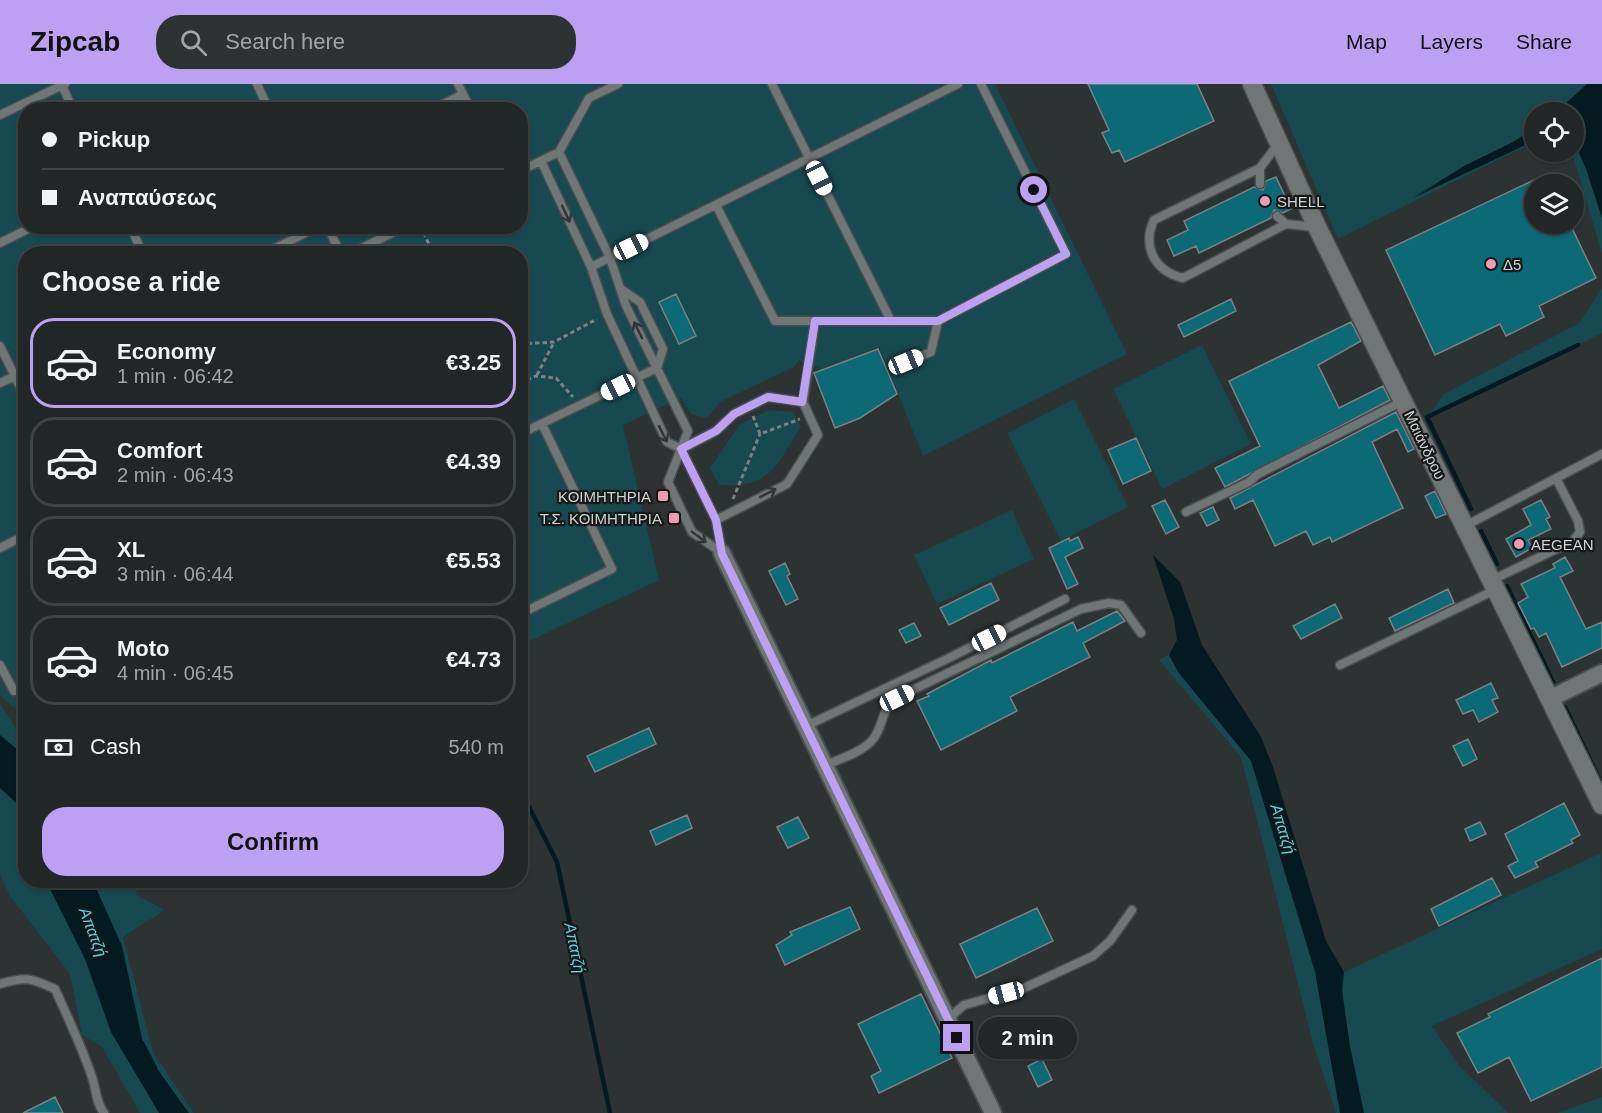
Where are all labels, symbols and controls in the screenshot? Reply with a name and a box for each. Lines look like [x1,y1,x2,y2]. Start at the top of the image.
search box [156,15,576,69]
text: Zipcab [30,26,120,57]
icon: search [177,26,210,59]
text: Search here [225,29,345,54]
text: Map [1346,30,1387,53]
text: Layers [1420,30,1483,53]
text: Share [1516,30,1572,53]
map controls [1524,102,1584,234]
button: locate [1524,102,1584,162]
text: Pickup [78,127,150,152]
car [803,158,835,198]
button: layers [1524,174,1584,234]
route start [1020,176,1047,203]
text: Αναπαύσεως [78,185,217,210]
place label: SHELL [1277,193,1325,210]
marker: SHELL [1258,194,1272,208]
one-way arrow [560,204,572,222]
car [611,231,651,263]
place label: Δ5 [1503,256,1521,273]
marker: Δ5 [1484,257,1498,271]
text: Choose a ride [42,267,221,297]
one-way arrow [632,321,644,339]
icon: car [45,336,99,390]
text: Economy [117,339,216,364]
car [886,347,926,377]
text: €3.25 [446,350,501,375]
text: 1 min · 06:42 [117,365,234,387]
car [598,371,638,403]
street label: Μαιάνδρου [1401,408,1449,482]
one-way arrow [658,424,670,442]
icon: car [45,435,99,489]
text: Comfort [117,438,203,463]
text: €4.39 [446,449,501,474]
text: 2 min · 06:43 [117,464,234,486]
one-way arrow [759,487,777,498]
place label: ΚΟΙΜΗΤΗΡΙΑ [558,488,651,505]
marker: ΚΟΙΜΗΤΗΡΙΑ [656,489,670,503]
place label: Τ.Σ. ΚΟΙΜΗΤΗΡΙΑ [540,510,662,527]
marker: Τ.Σ. ΚΟΙΜΗΤΗΡΙΑ [667,511,681,525]
one-way arrow [691,531,707,543]
icon: car [45,534,99,588]
place label: AEGEAN [1531,536,1594,553]
text: XL [117,537,145,562]
marker: AEGEAN [1512,537,1526,551]
text: €5.53 [446,548,501,573]
text: 3 min · 06:44 [117,563,234,585]
car [969,622,1009,654]
icon: car [45,633,99,687]
text: Moto [117,636,170,661]
text: €4.73 [446,647,501,672]
text: 4 min · 06:45 [117,662,234,684]
car [877,682,917,714]
icon: cash [42,731,75,764]
text: Cash [90,734,141,759]
text: 540 m [448,736,504,758]
water label: Απατζή [1266,801,1299,856]
button: Confirm [42,807,504,876]
water label: Απατζή [75,904,110,960]
water label: Απατζή [560,920,589,975]
car [986,980,1026,1006]
callout: 2 min [978,1017,1077,1059]
route end [943,1024,970,1051]
text: 2 min [1001,1027,1054,1049]

